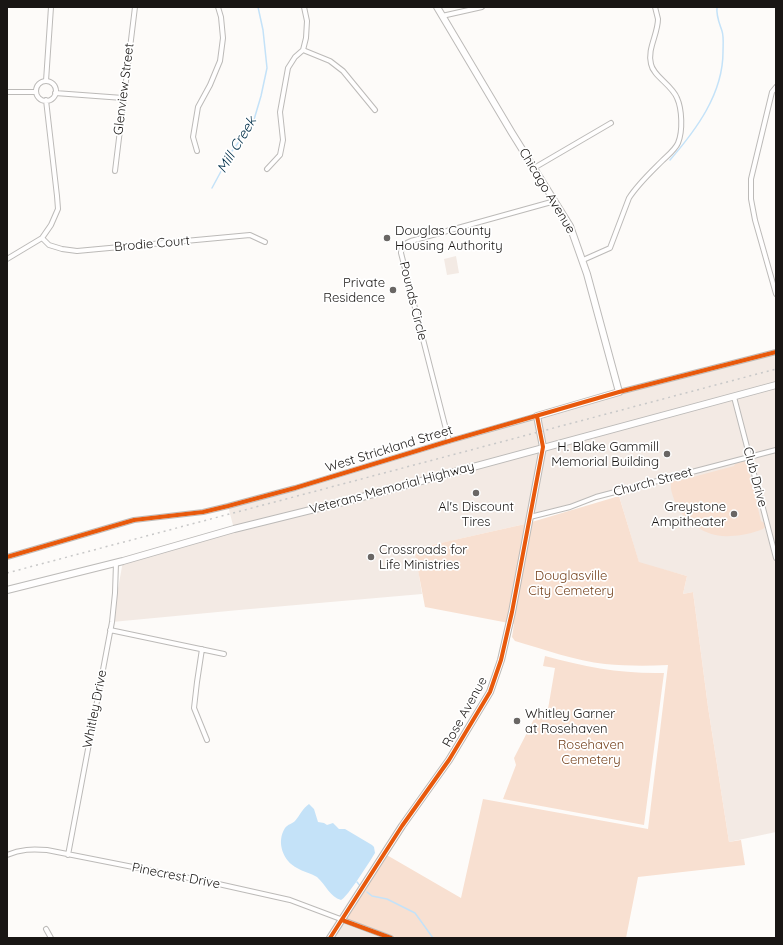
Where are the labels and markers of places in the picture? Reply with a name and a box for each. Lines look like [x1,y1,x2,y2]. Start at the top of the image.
place label: Douglas County Housing Authority [395,223,503,254]
marker: Douglas County Housing Authority [382,233,392,243]
place label: Private Residence [323,275,385,306]
marker: Private Residence [388,285,398,295]
place label: H. Blake Gammill Memorial Building [551,439,659,470]
marker: H. Blake Gammill Memorial Building [662,449,672,459]
marker: Al's Discount Tires [471,488,481,498]
place label: Al's Discount Tires [438,499,514,530]
place label: Greystone Ampitheater [651,499,726,530]
marker: Greystone Ampitheater [729,509,739,519]
place label: Crossroads for Life Ministries [379,542,467,573]
marker: Crossroads for Life Ministries [366,552,376,562]
place label: Whitley Garner at Rosehaven [525,706,615,737]
marker: Whitley Garner at Rosehaven [512,716,522,726]

